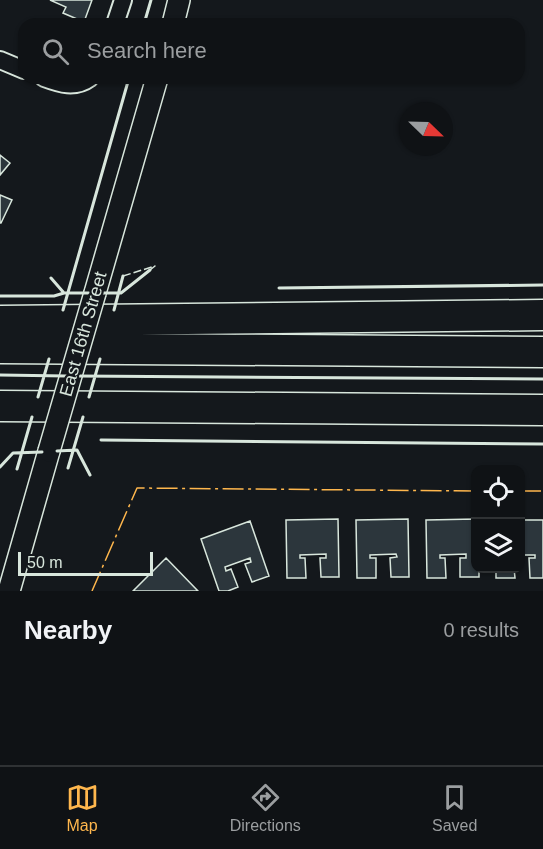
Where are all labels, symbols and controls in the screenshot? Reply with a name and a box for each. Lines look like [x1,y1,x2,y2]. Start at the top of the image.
search box [18,18,525,84]
icon: search [39,35,72,68]
text: Search here [87,38,207,63]
north arrow [399,102,453,156]
street label: East 16th Street [56,269,110,399]
map controls [471,465,525,573]
button: locate [471,465,525,519]
button: layers [471,519,525,573]
scale bar [18,549,153,576]
text: 50 m [27,554,63,571]
text: Nearby [24,615,112,645]
text: 0 results [443,619,519,641]
tab: Map [66,781,99,835]
tab: Directions [230,781,301,835]
tab: Saved [432,781,477,835]

